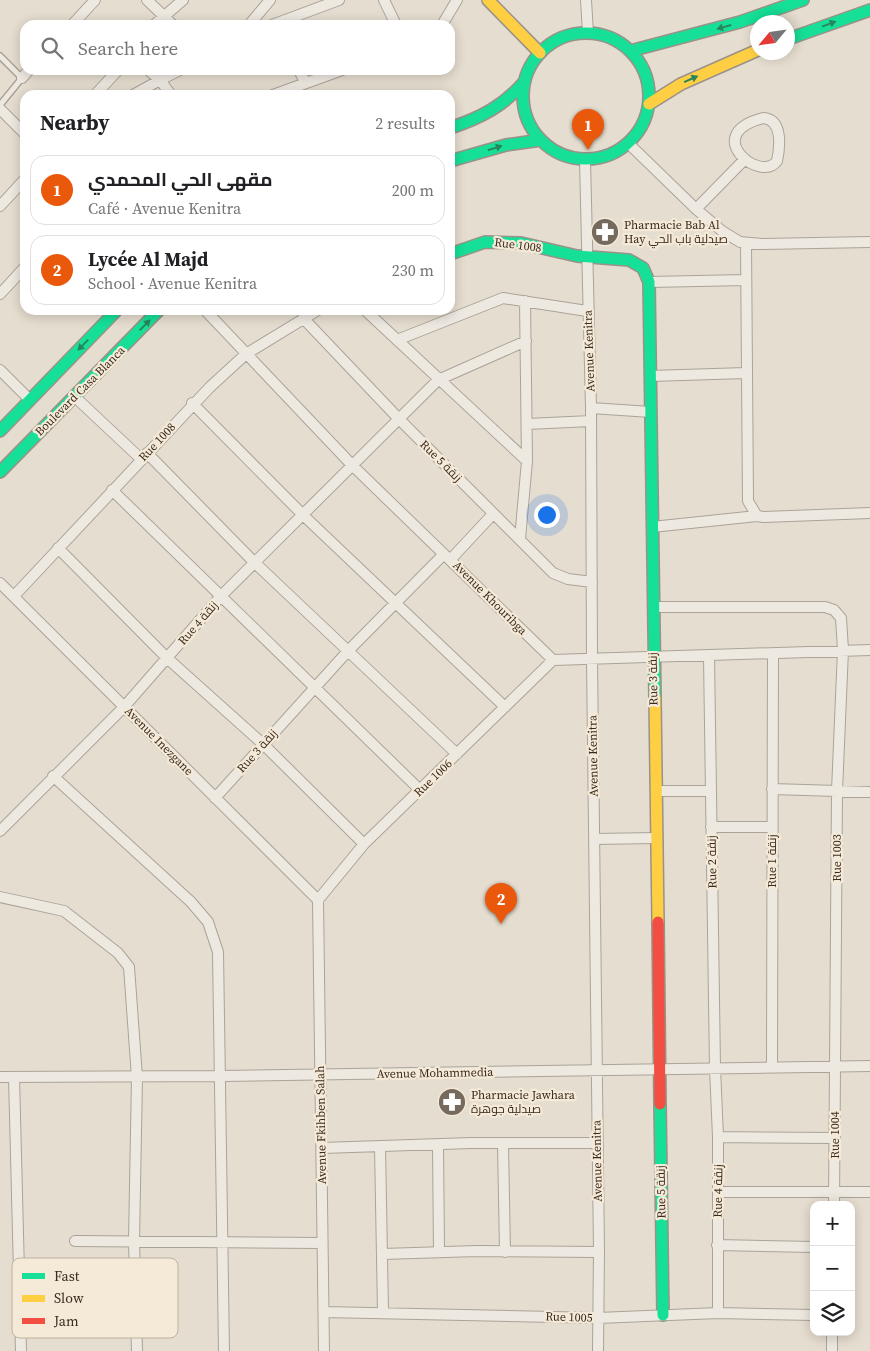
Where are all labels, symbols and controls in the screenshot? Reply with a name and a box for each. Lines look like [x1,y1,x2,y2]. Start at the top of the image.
north arrow [750,15,795,60]
search box [20,20,455,75]
one-way arrow [822,20,837,28]
one-way arrow [716,23,731,31]
icon: search [38,34,66,62]
text: Search here [78,35,178,61]
one-way arrow [684,75,698,83]
text: Nearby [40,108,110,137]
pin: 1 [572,109,604,150]
text: 2 results [375,112,435,134]
one-way arrow [488,144,503,152]
text: مقهى الحي المحمدي [88,166,273,192]
text: 1 [53,179,61,201]
text: 200 m [392,179,434,201]
text: Café · Avenue Kenitra [88,197,241,219]
pharmacy icon: Pharmacie Bab Al Hay صيدلية باب الحي [590,217,620,247]
place label: Pharmacie Bab Al Hay صيدلية باب الحي [624,217,728,249]
street label: Rue 1008 [493,234,543,256]
text: Lycée Al Majd [88,246,208,272]
text: 2 [53,259,61,281]
text: 230 m [392,259,434,281]
text: School · Avenue Kenitra [88,272,257,294]
street label: Avenue Kenitra [580,309,598,392]
one-way arrow [139,319,151,331]
one-way arrow [77,339,89,351]
street label: Boulevard Casa Blanca [32,342,129,439]
street label: Rue 1008 [135,419,179,465]
street label: Rue 5 زنقة [417,437,465,485]
your location [534,502,560,528]
street label: Avenue Khouribga [450,558,531,639]
street label: Rue 4 زنقة [174,598,222,648]
street label: Rue 3 زنقة [645,652,661,706]
street label: Avenue Inezgane [121,703,197,779]
street label: Avenue Kenitra [584,714,602,797]
street label: Rue 3 زنقة [233,726,281,776]
street label: Rue 1006 [410,756,456,800]
street label: Rue 1 زنقة [764,834,780,888]
street label: Rue 1003 [829,834,845,882]
street label: Rue 2 زنقة [704,835,720,889]
pin: 2 [485,883,517,924]
street label: Avenue Mohammedia [376,1064,494,1082]
street label: Avenue Fkihben Salah [312,1066,330,1184]
pharmacy icon: Pharmacie Jawhara صيدلية جوهرة [437,1087,467,1117]
place label: Pharmacie Jawhara صيدلية جوهرة [471,1087,576,1117]
street label: Rue 1004 [827,1111,843,1159]
street label: Avenue Kenitra [588,1119,606,1202]
street label: Rue 4 زنقة [710,1164,726,1218]
street label: Rue 5 زنقة [653,1165,669,1219]
map controls [810,1201,855,1336]
button: + [810,1201,855,1246]
button: − [810,1246,855,1291]
legend [12,1258,178,1338]
text: Fast [54,1266,80,1286]
text: Slow [54,1288,84,1308]
button: layers [810,1291,855,1336]
street label: Rue 1005 [545,1308,593,1326]
text: Jam [53,1311,79,1331]

